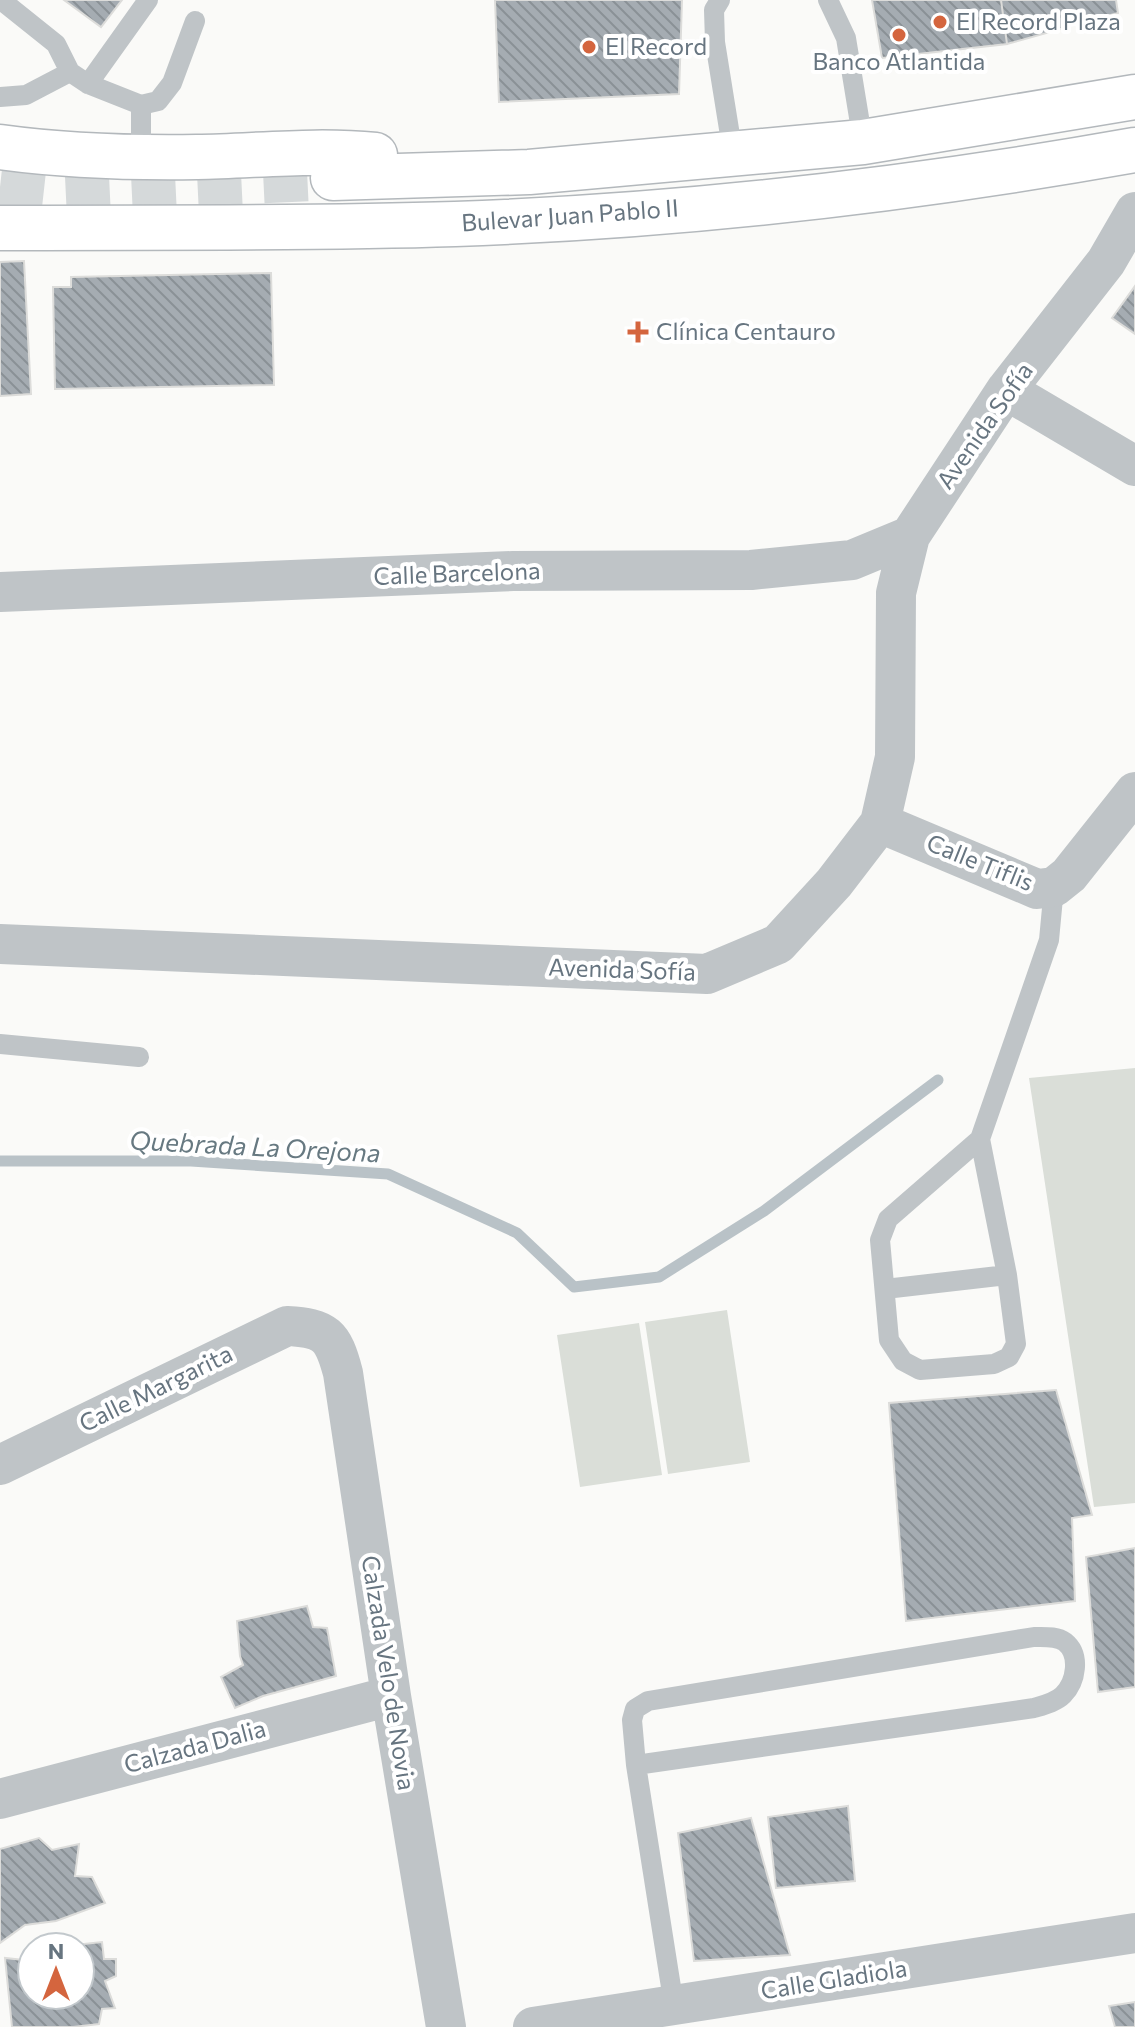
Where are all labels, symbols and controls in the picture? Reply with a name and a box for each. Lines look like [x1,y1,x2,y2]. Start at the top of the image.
place label: El Record Plaza [956,6,1121,35]
marker: El Record Plaza [931,13,949,31]
marker: Banco Atlantida [890,26,908,44]
place label: El Record [605,31,707,60]
marker: El Record [580,38,598,56]
place label: Banco Atlantida [813,46,985,75]
street label: Bulevar Juan Pablo II [460,192,679,237]
place label: Clínica Centauro [656,316,836,345]
marker: Clínica Centauro [627,321,649,343]
street label: Avenida Sofía [930,356,1038,494]
street label: Calle Barcelona [373,555,541,590]
street label: Calle Tiflis [923,827,1038,896]
street label: Avenida Sofía [548,951,696,986]
water label: Quebrada La Orejona [129,1123,381,1168]
street label: Calle Margarita [74,1338,237,1437]
street label: Calzada Velo de Novia [357,1553,422,1792]
street label: Calzada Dalia [121,1713,269,1778]
north arrow [16,1931,96,2011]
text: N [48,1937,64,1964]
street label: Calle Gladiola [759,1953,909,2004]

